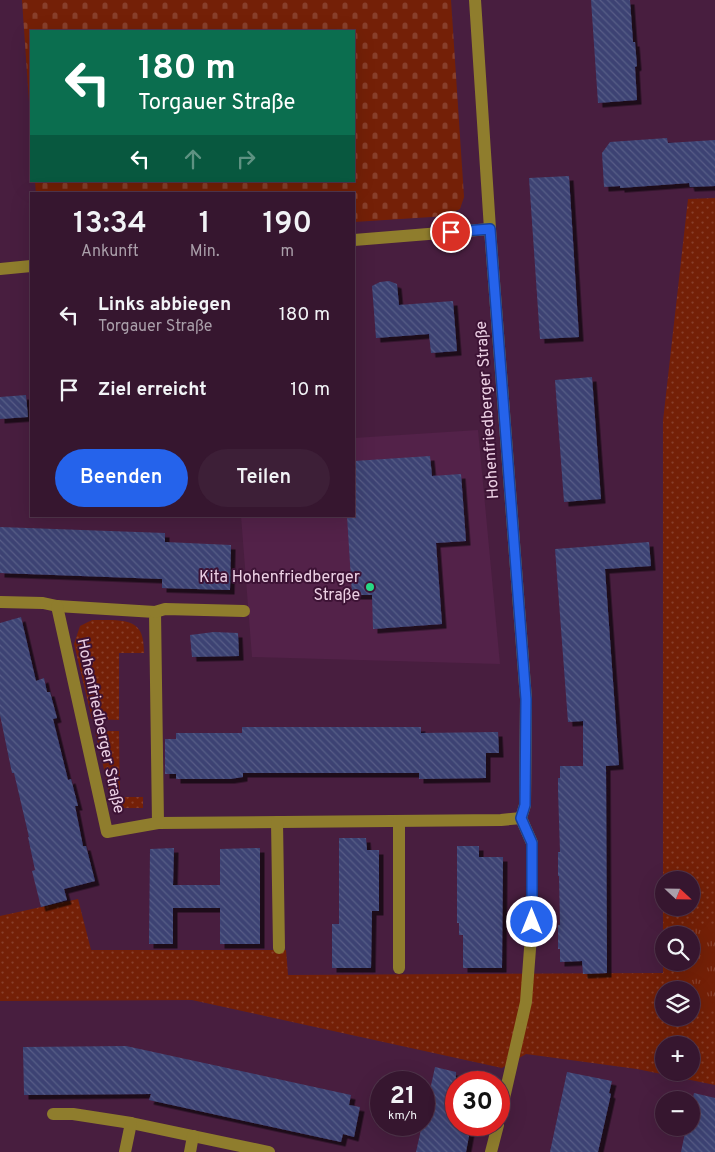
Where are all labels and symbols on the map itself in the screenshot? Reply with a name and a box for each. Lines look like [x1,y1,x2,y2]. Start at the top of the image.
pin [430,211,472,253]
street label: Hohenfriedberger Straße [472,320,504,500]
place label: Kita Hohenfriedberger Straße [199,568,360,606]
marker: Kita Hohenfriedberger Straße [364,581,376,593]
street label: Hohenfriedberger Straße [72,637,128,815]
north arrow [655,871,700,916]
position arrow [505,895,557,947]
speed limit sign: 30 [445,1071,510,1136]

